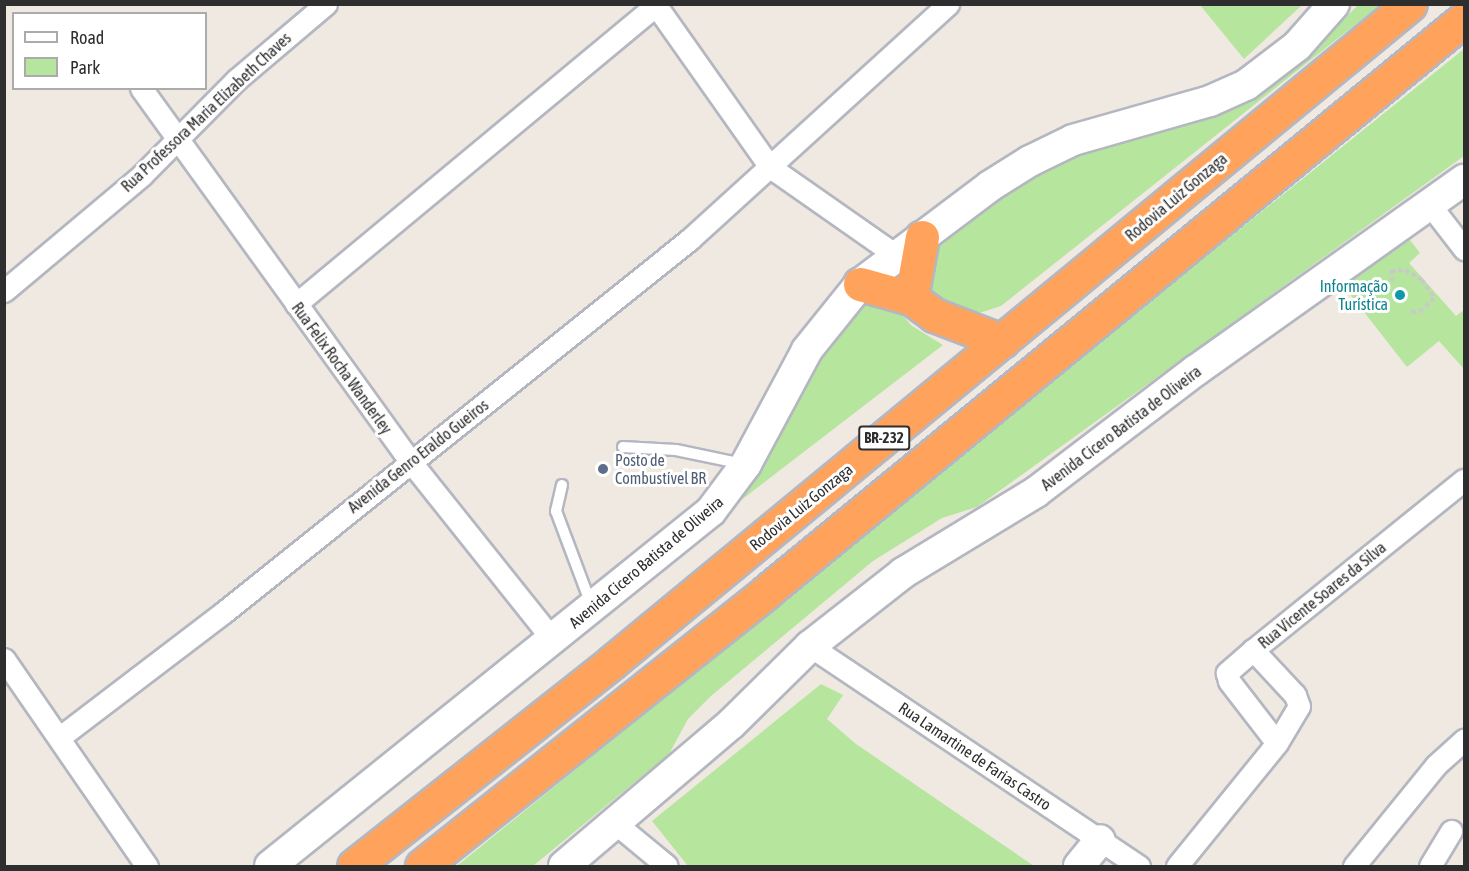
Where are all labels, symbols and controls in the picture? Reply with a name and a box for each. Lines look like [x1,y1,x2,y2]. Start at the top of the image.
legend [12,12,207,90]
text: Road [70,27,104,48]
street label: Rua Professora Maria Elizabeth Chaves [117,28,295,196]
text: Park [70,57,100,78]
street label: Rodovia Luiz Gonzaga [1121,149,1231,245]
place label: Informação Turística [1320,276,1388,314]
marker: Informação Turística [1393,288,1407,302]
street label: Rua Felix Rocha Wanderley [288,299,396,437]
street label: Avenida Cicero Batista de Oliveira [1037,362,1205,494]
street label: Avenida Genro Eraldo Gueiros [344,395,492,517]
road number: BR-232 [857,426,911,450]
place label: Posto de Combustível BR [615,450,706,488]
street label: Rodovia Luiz Gonzaga [746,460,856,554]
marker: Posto de Combustível BR [596,462,610,476]
street label: Avenida Cicero Batista de Oliveira [565,492,727,632]
street label: Rua Vicente Soares da Silva [1254,538,1390,652]
street label: Rua Lamartine de Farias Castro [895,698,1055,814]

